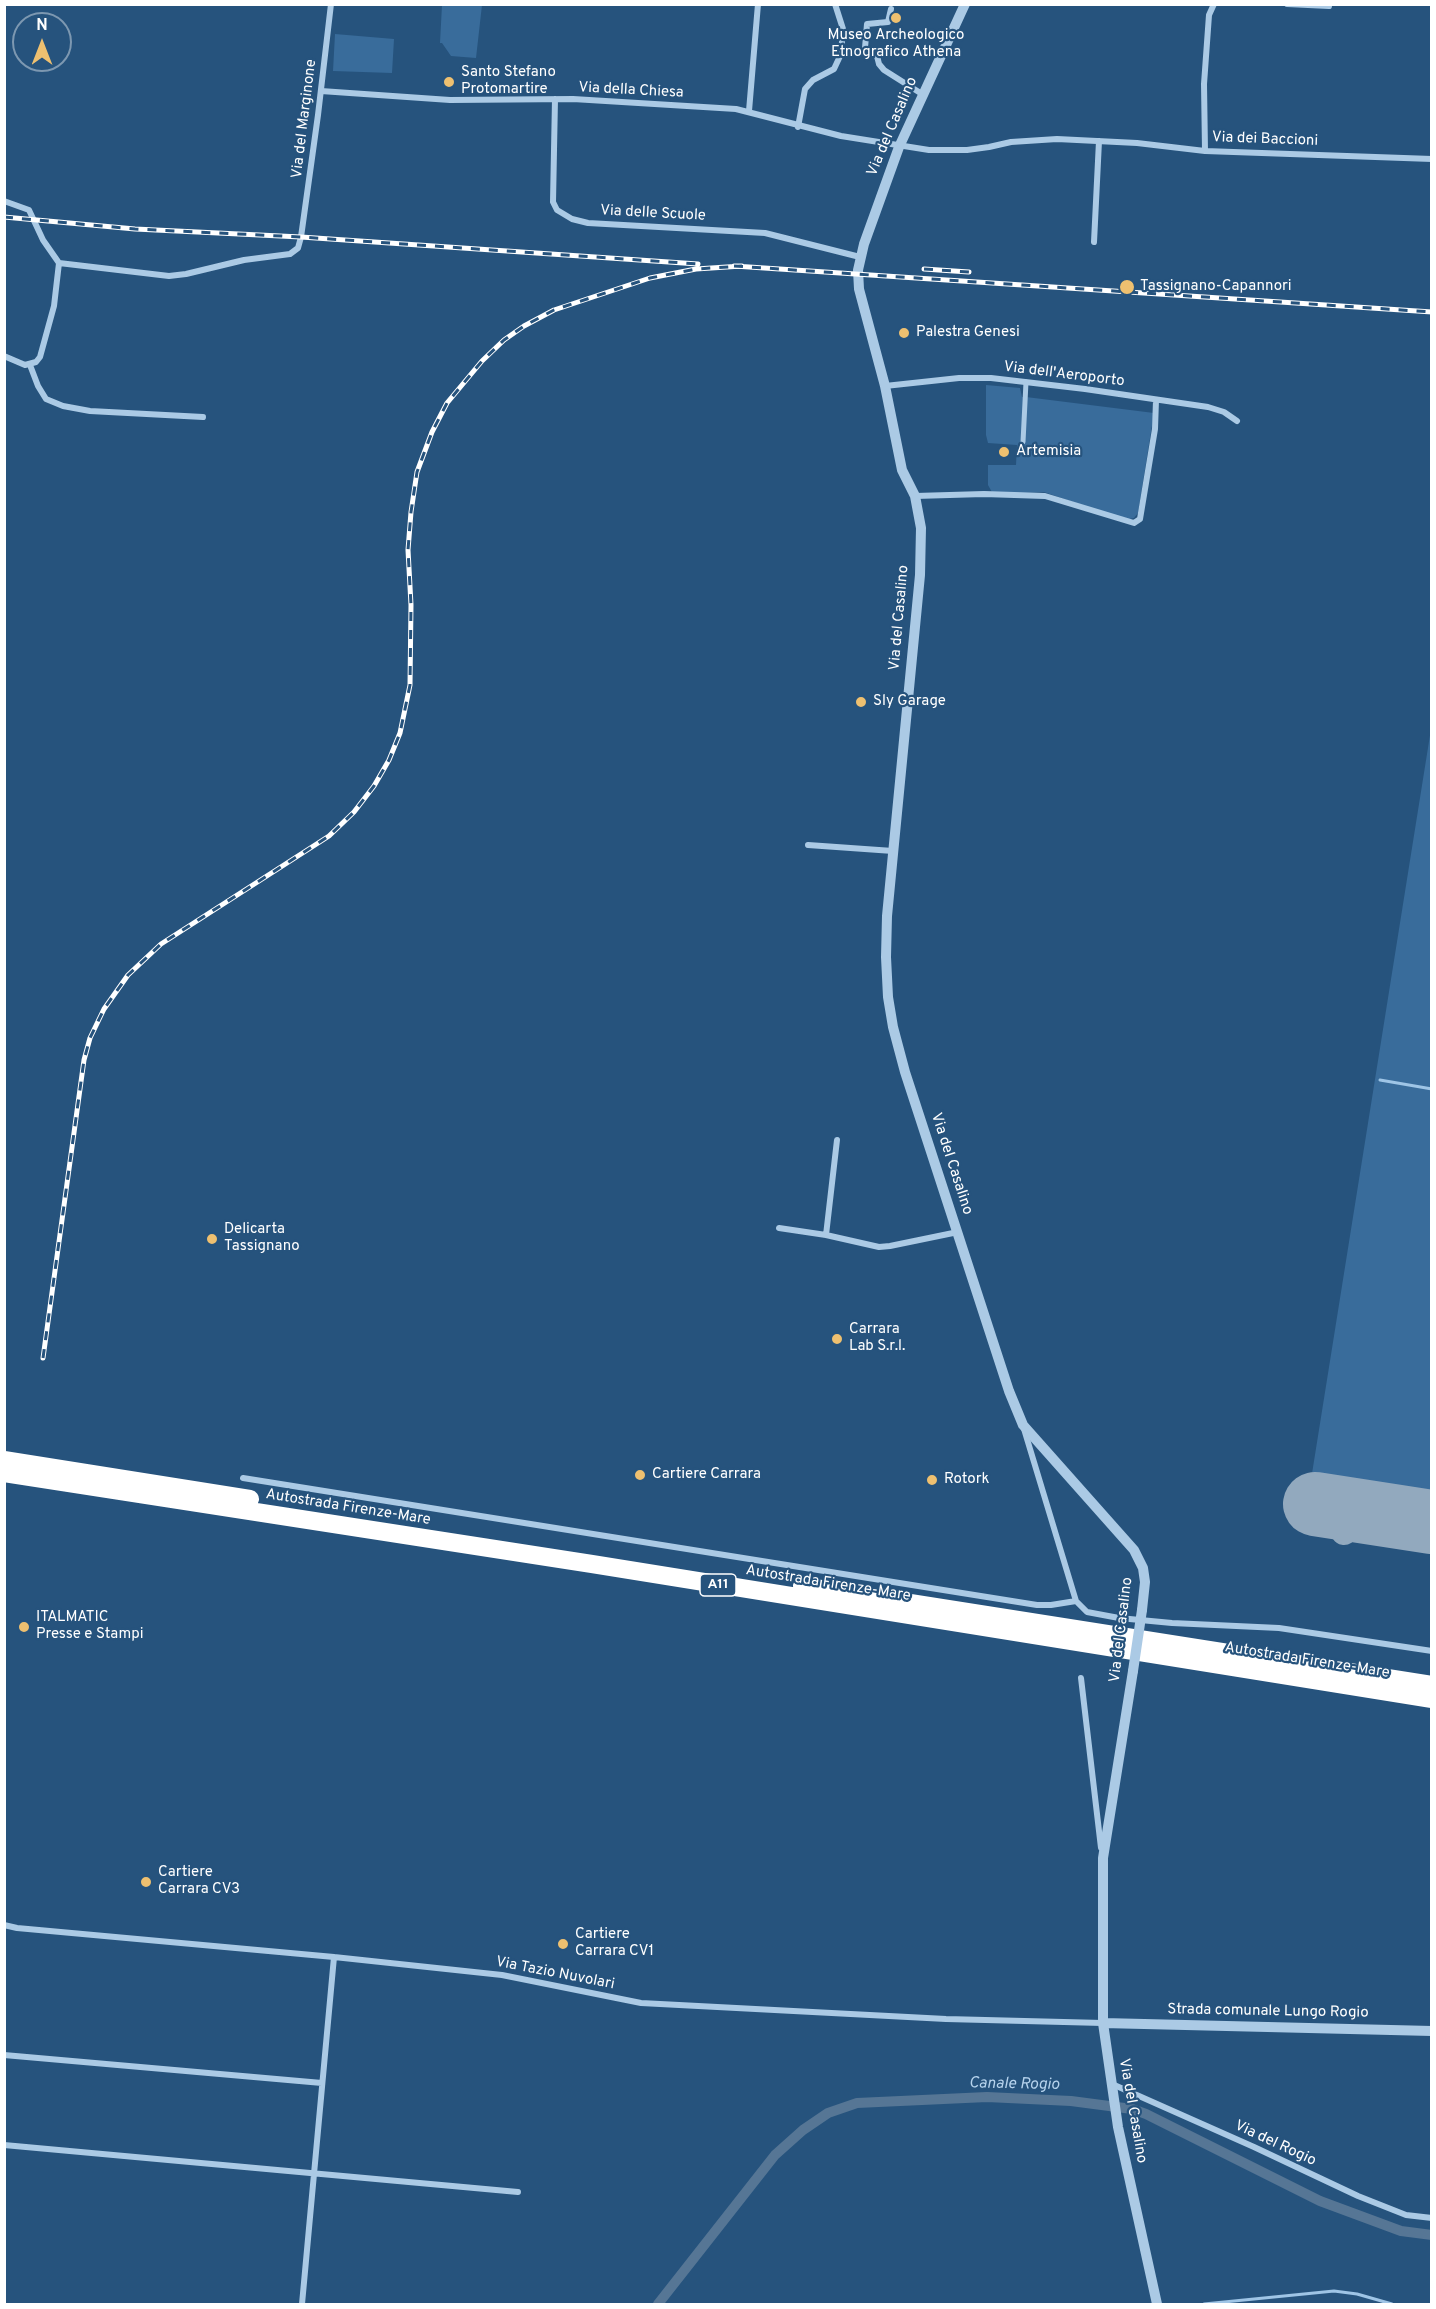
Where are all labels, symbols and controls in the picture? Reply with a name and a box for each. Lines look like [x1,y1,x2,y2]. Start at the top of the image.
marker: Museo Archeologico Etnografico Athena [889,11,903,25]
north arrow [12,12,72,72]
text: N [36,16,48,36]
place label: Museo Archeologico Etnografico Athena [828,27,964,62]
street label: Via del Marginone [289,58,321,180]
place label: Santo Stefano Protomartire [461,64,556,99]
marker: Santo Stefano Protomartire [442,75,456,89]
street label: Via del Casalino [864,75,922,179]
street label: Via della Chiesa [578,79,684,103]
street label: Via dei Baccioni [1212,129,1318,151]
street label: Via delle Scuole [600,202,706,226]
marker: Tassignano-Capannori [1118,278,1136,296]
place label: Tassignano-Capannori [1140,278,1292,296]
place label: Palestra Genesi [916,324,1020,342]
marker: Palestra Genesi [897,326,911,340]
street label: Via dell'Aeroporto [1003,359,1125,391]
place label: Artemisia [1016,443,1081,461]
marker: Artemisia [997,445,1011,459]
street label: Via del Casalino [886,564,914,672]
place label: Sly Garage [873,693,946,711]
marker: Sly Garage [854,695,868,709]
street label: Via del Casalino [926,1111,976,1217]
place label: Delicarta Tassignano [224,1221,300,1256]
marker: Delicarta Tassignano [205,1232,219,1246]
place label: Carrara Lab S.r.l. [849,1321,905,1356]
marker: Carrara Lab S.r.l. [830,1332,844,1346]
place label: Cartiere Carrara [652,1466,761,1484]
marker: Cartiere Carrara [633,1468,647,1482]
place label: Rotork [944,1471,989,1489]
marker: Rotork [925,1473,939,1487]
street label: Autostrada Firenze-Mare [264,1486,432,1530]
street label: Autostrada Firenze-Mare [744,1562,912,1606]
road number: A11 [700,1574,736,1596]
street label: Via del Casalino [1107,1576,1137,1684]
place label: ITALMATIC Presse e Stampi [36,1609,144,1644]
marker: ITALMATIC Presse e Stampi [17,1620,31,1634]
street label: Autostrada Firenze-Mare [1223,1639,1391,1683]
place label: Cartiere Carrara CV3 [158,1864,240,1899]
marker: Cartiere Carrara CV3 [139,1875,153,1889]
place label: Cartiere Carrara CV1 [575,1926,654,1961]
marker: Cartiere Carrara CV1 [556,1937,570,1951]
street label: Via Tazio Nuvolari [494,1954,616,1994]
street label: Strada comunale Lungo Rogio [1167,2001,1369,2023]
street label: Via del Casalino [1114,2057,1150,2165]
water label: Canale Rogio [969,2075,1059,2095]
street label: Via del Rogio [1231,2117,1319,2171]

